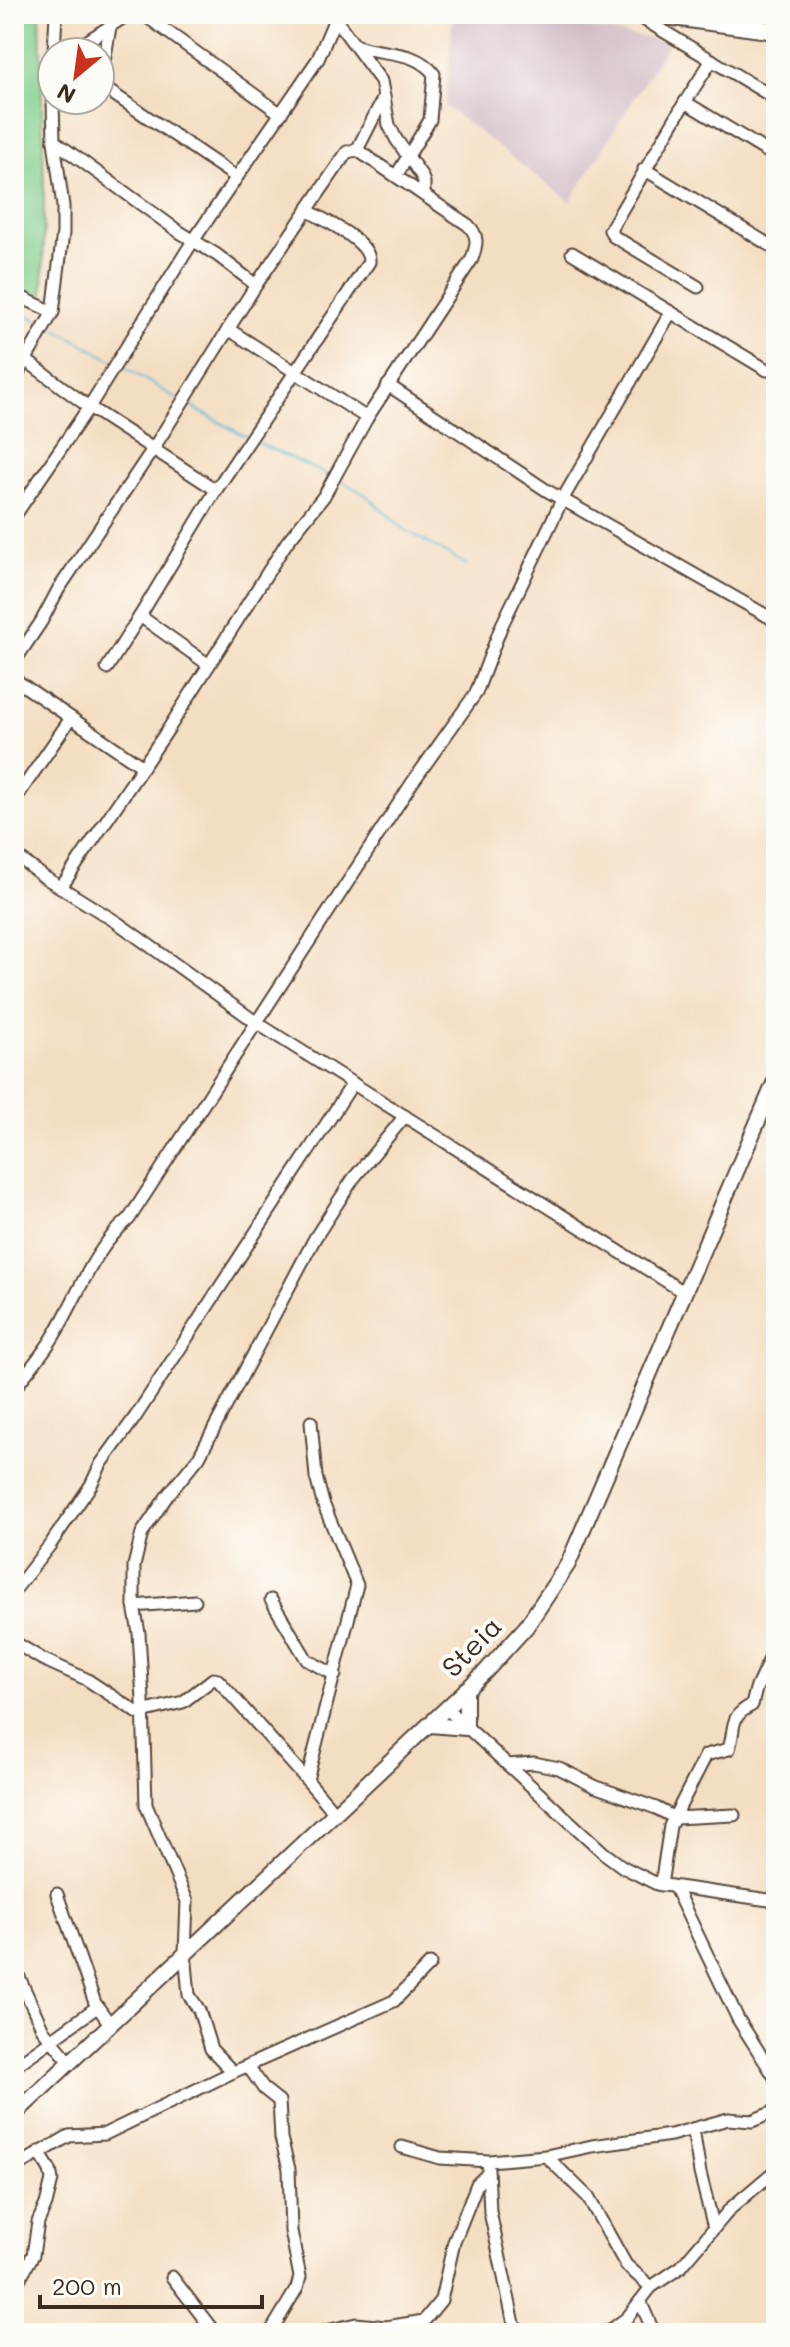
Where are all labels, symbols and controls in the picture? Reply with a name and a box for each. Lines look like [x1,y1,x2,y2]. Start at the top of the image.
north arrow [36,36,116,116]
text: N [52,77,80,111]
street label: Steia [433,1608,509,1684]
scale bar [40,2259,262,2309]
text: 200 m [52,2270,122,2301]

